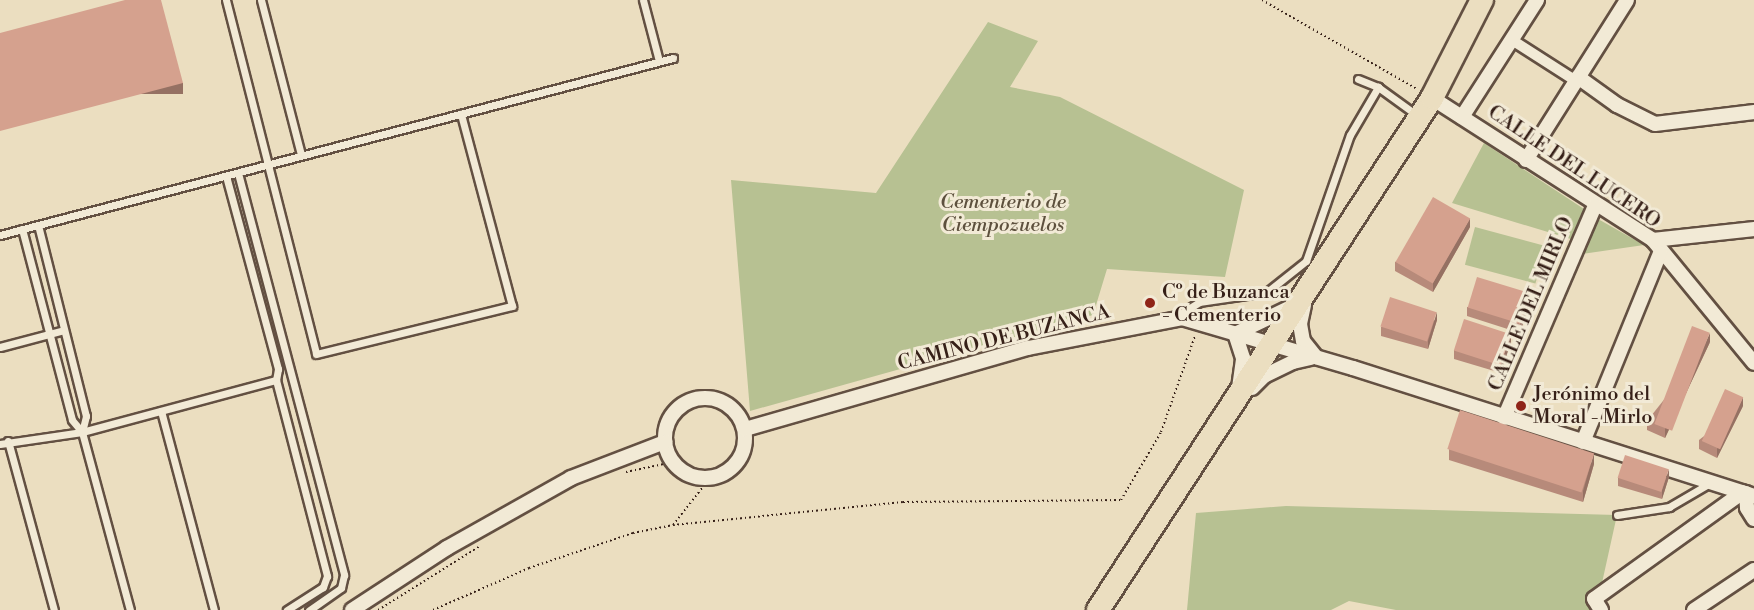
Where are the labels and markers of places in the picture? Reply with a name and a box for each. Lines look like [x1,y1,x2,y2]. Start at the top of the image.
place label: Cº de Buzanca - Cementerio [1162,280,1290,327]
marker: Cº de Buzanca - Cementerio [1143,296,1157,310]
place label: Jerónimo del Moral - Mirlo [1533,382,1652,429]
marker: Jerónimo del Moral - Mirlo [1514,399,1528,413]

